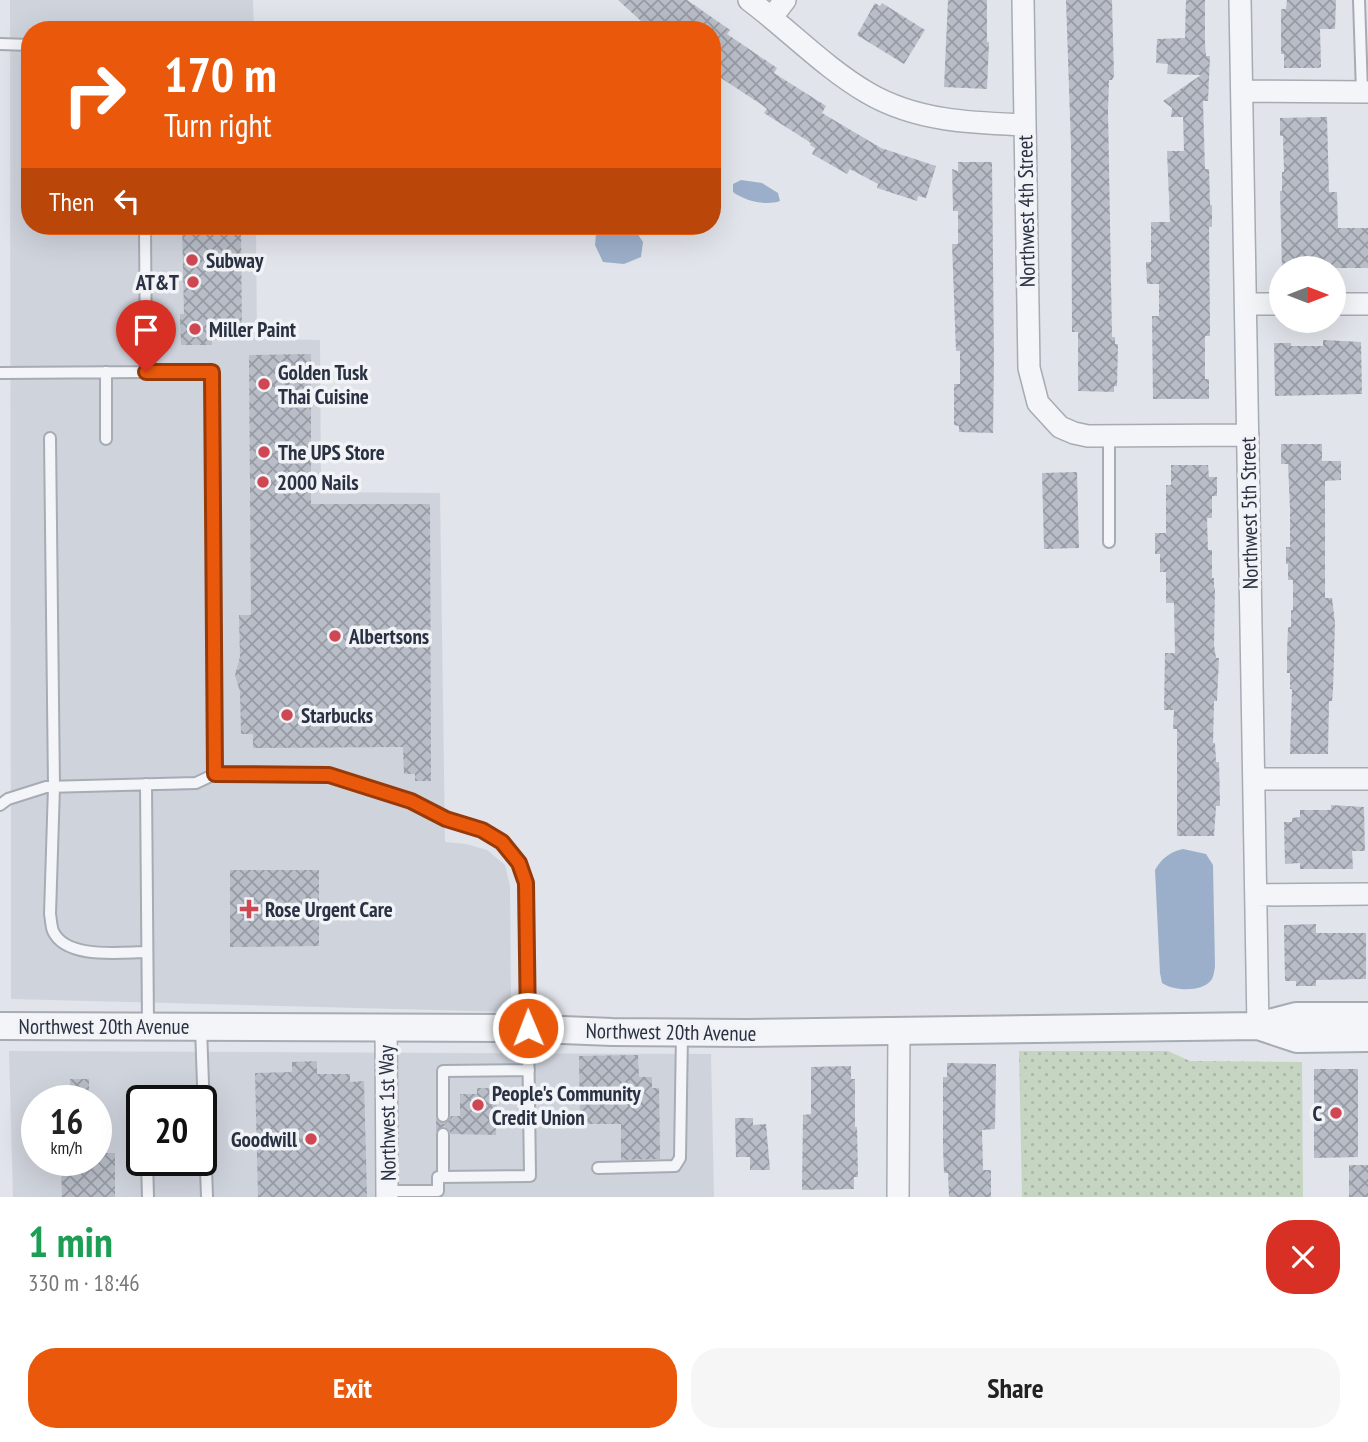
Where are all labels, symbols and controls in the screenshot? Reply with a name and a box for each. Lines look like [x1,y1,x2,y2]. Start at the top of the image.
text: 170 m [164,42,277,106]
icon: right [49,49,140,140]
text: Turn right [164,104,272,146]
street label: Northwest 4th Street [1011,134,1041,287]
icon: left [108,182,146,220]
text: Then [49,185,94,218]
place label: Subway [206,247,264,274]
marker: Subway [184,252,200,268]
north arrow [1269,256,1346,332]
map controls [1269,256,1346,333]
place label: AT&T [135,269,179,296]
marker: AT&T [185,274,201,290]
pin [116,300,176,372]
icon: arrive [127,311,165,349]
place label: Miller Paint [209,316,296,343]
marker: Miller Paint [187,321,203,337]
place label: Golden Tusk Thai Cuisine [278,359,369,410]
marker: Golden Tusk Thai Cuisine [256,376,272,392]
street label: Northwest 5th Street [1234,436,1264,589]
place label: The UPS Store [278,439,385,466]
marker: The UPS Store [256,444,272,460]
place label: 2000 Nails [277,469,359,496]
marker: 2000 Nails [255,474,271,490]
place label: Albertsons [348,623,429,650]
marker: Albertsons [327,628,343,644]
place label: Starbucks [301,702,373,729]
marker: Starbucks [279,707,295,723]
place label: Rose Urgent Care [265,896,393,923]
marker: Rose Urgent Care [239,899,259,919]
position arrow [491,991,565,1065]
street label: Northwest 20th Avenue [19,1013,189,1040]
street label: Northwest 20th Avenue [585,1017,757,1047]
street label: Northwest 1st Way [372,1045,402,1181]
place label: People's Community Credit Union [492,1080,641,1131]
speed limit sign: 20 [126,1085,217,1176]
marker: People's Community Credit Union [470,1097,486,1113]
text: 16 [50,1098,83,1144]
place label: C [1312,1100,1322,1127]
marker: C [1328,1105,1344,1121]
place label: Goodwill [231,1126,298,1153]
marker: Goodwill [303,1131,319,1147]
text: km/h [51,1136,82,1159]
text: 1 min [28,1214,113,1269]
button: close [1266,1220,1340,1294]
text: 330 m · 18:46 [28,1268,140,1297]
button: Exit [28,1348,677,1428]
button: Share [691,1348,1340,1428]

